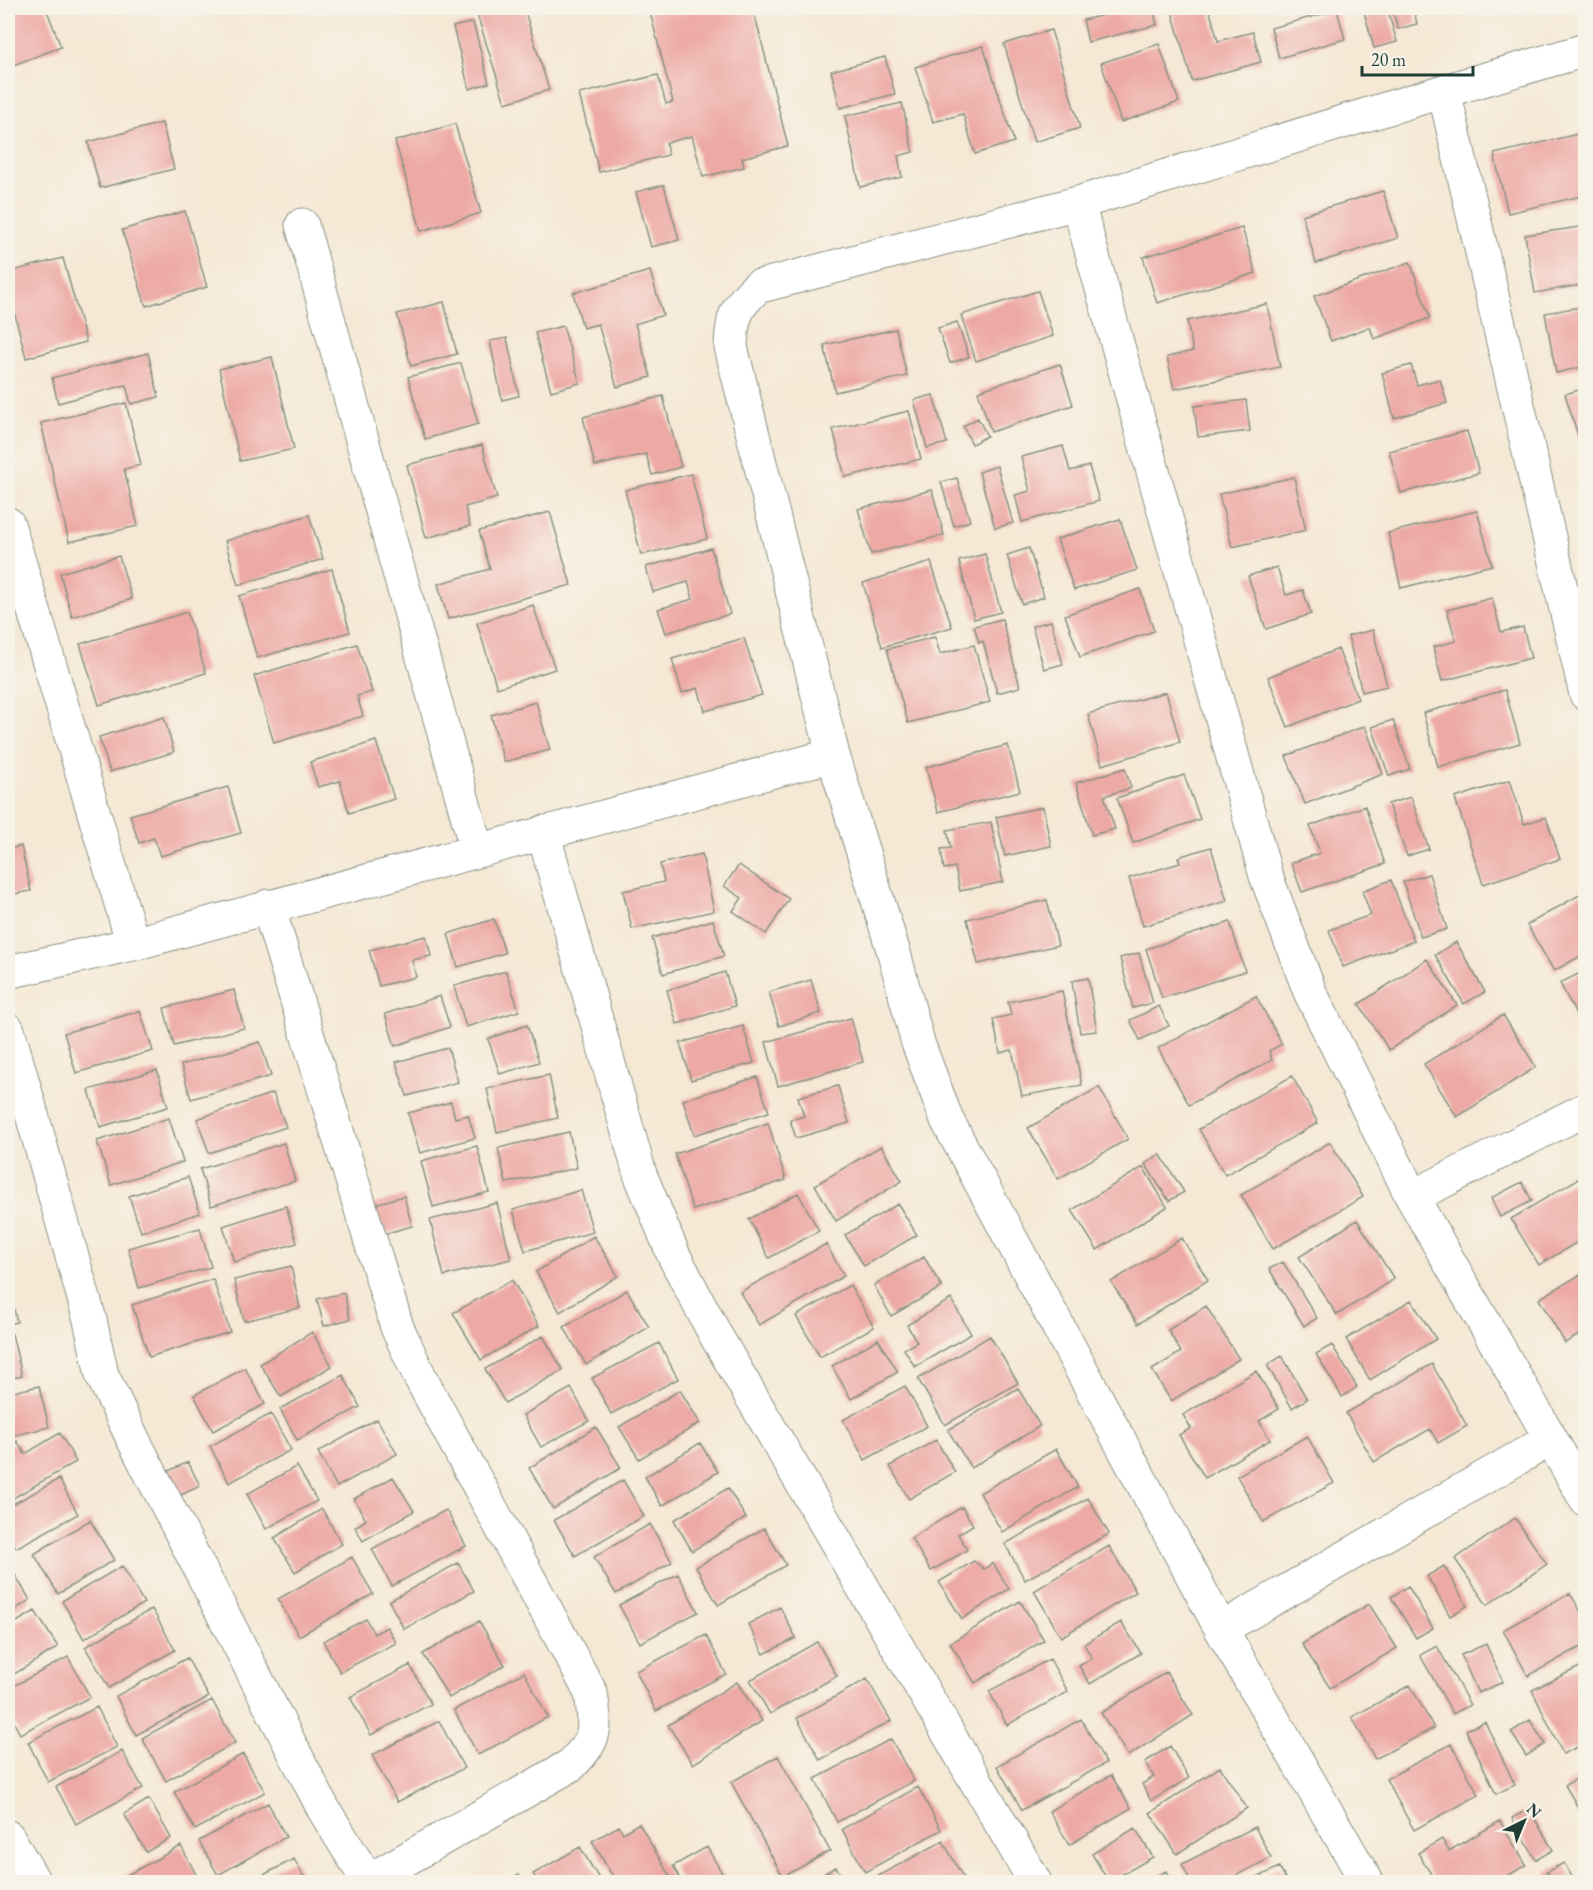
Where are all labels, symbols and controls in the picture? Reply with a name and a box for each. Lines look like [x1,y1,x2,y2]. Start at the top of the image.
scale bar [1362,39,1473,77]
text: 20 m [1371,48,1406,71]
north arrow [1494,1791,1554,1851]
text: N [1522,1798,1546,1823]

